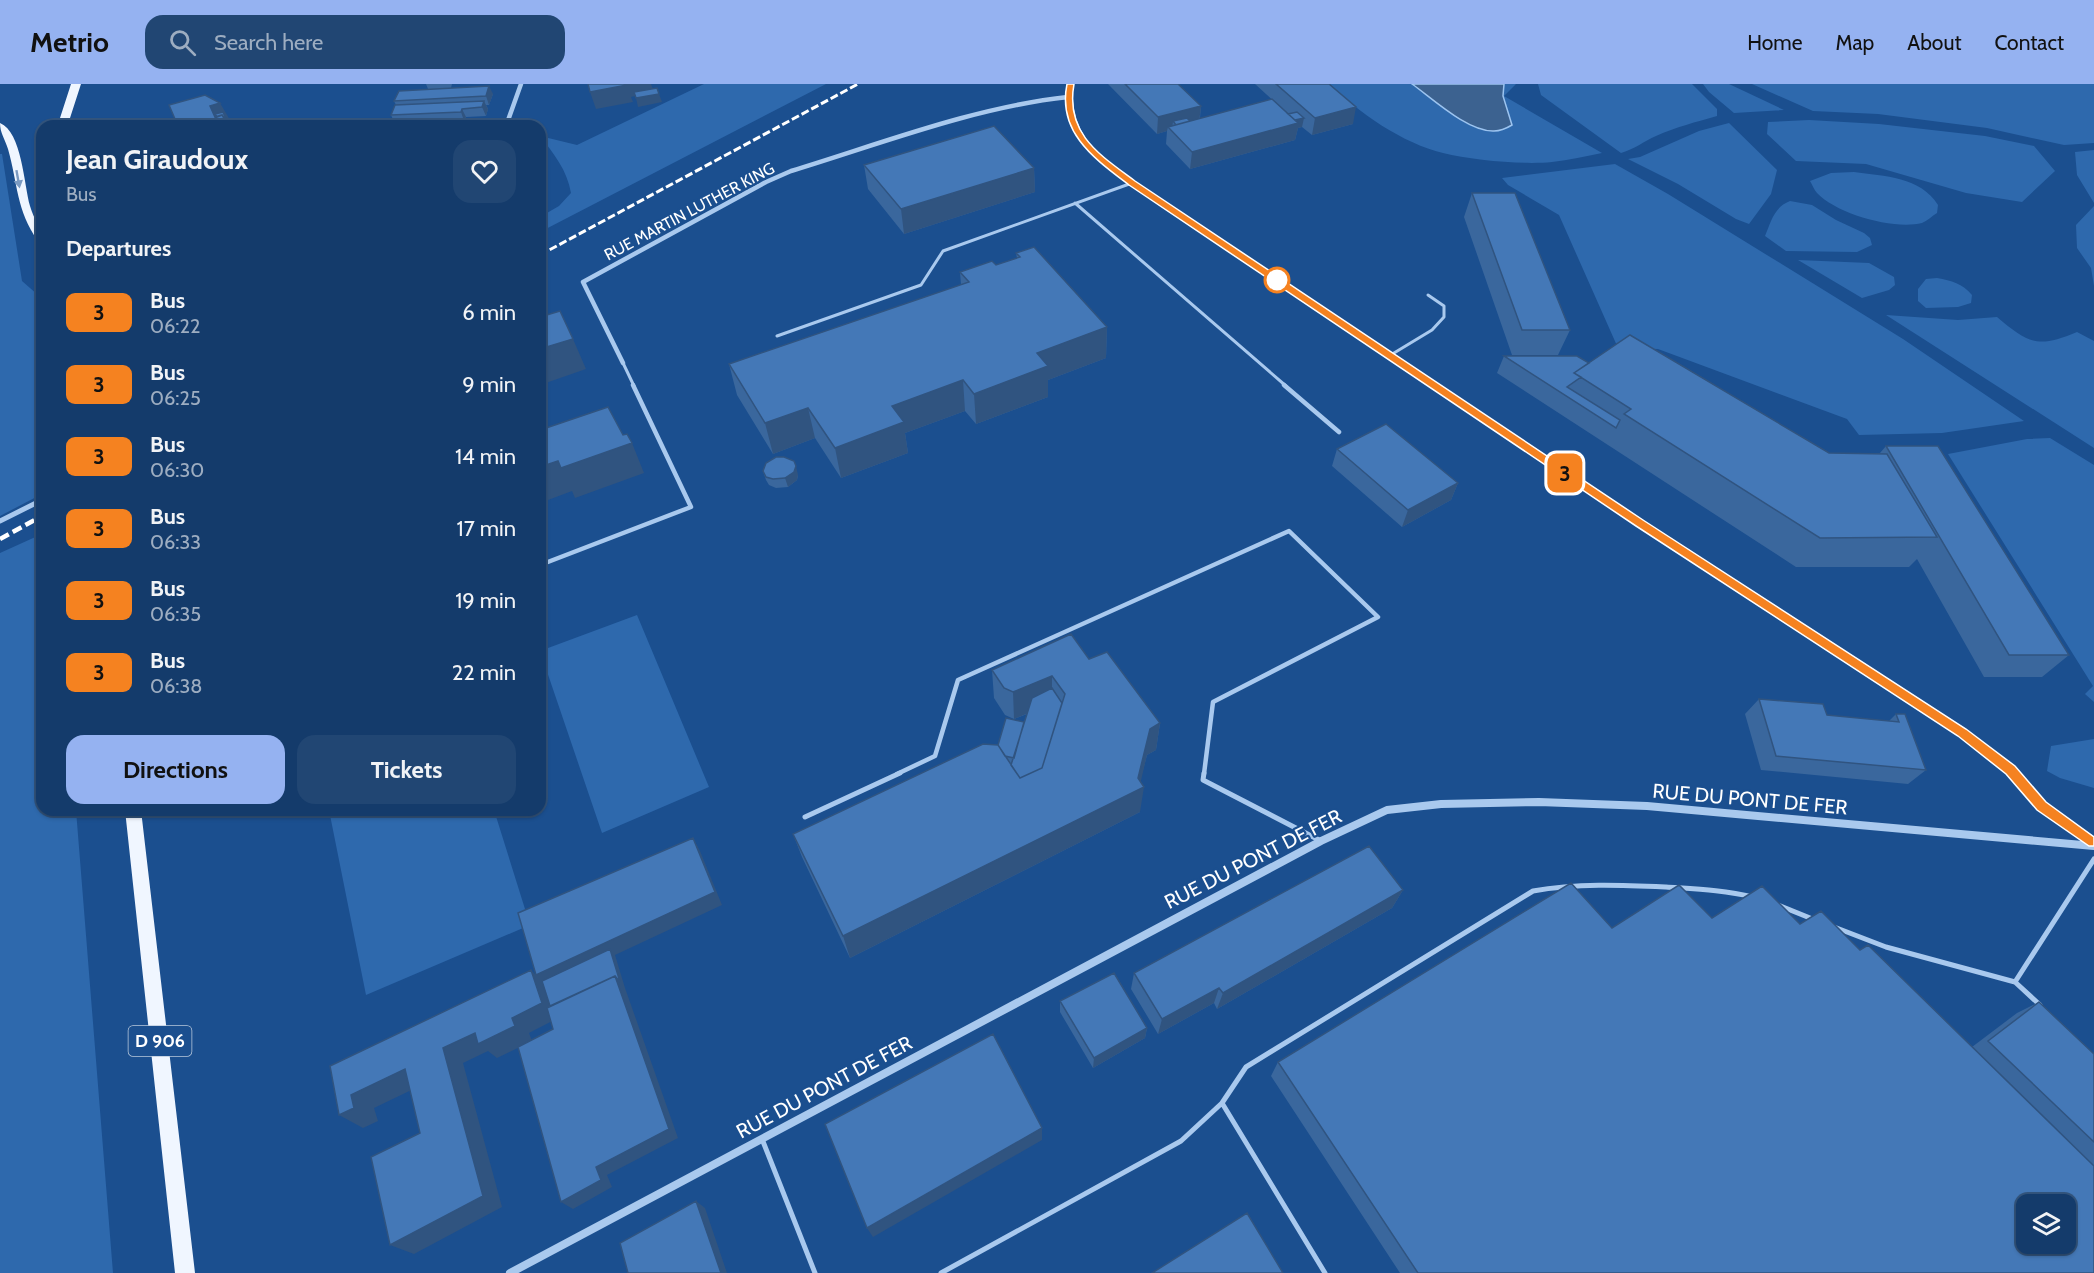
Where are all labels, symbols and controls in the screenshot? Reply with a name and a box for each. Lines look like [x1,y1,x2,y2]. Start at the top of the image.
search box [145,15,565,69]
text: Metrio [30,25,109,59]
icon: search [166,26,199,59]
text: Search here [214,29,323,56]
text: Home [1747,30,1803,55]
text: Map [1836,30,1874,55]
text: About [1907,30,1961,55]
text: Contact [1994,30,2064,55]
button: heart [453,140,516,203]
text: Jean Giraudoux [66,142,248,176]
street label: RUE MARTIN LUTHER KING [601,158,778,264]
one-way arrow [14,170,23,189]
text: Bus [66,182,97,206]
text: Departures [66,235,171,262]
unlabelled marker [1264,267,1290,293]
text: Bus [150,287,185,314]
text: 6 min [462,299,516,326]
text: 3 [93,300,105,325]
text: 06:22 [150,314,200,338]
text: Bus [150,359,185,386]
text: 9 min [462,371,516,398]
text: 3 [93,372,105,397]
text: 06:25 [150,386,201,410]
text: Bus [150,431,185,458]
text: 14 min [455,443,516,470]
text: 3 [93,444,105,469]
line badge: 3 [1546,454,1584,492]
text: 06:30 [150,458,204,482]
text: 3 [1559,461,1571,486]
text: Bus [150,503,185,530]
text: 17 min [457,515,516,542]
text: 3 [93,516,105,541]
text: 06:33 [150,530,201,554]
text: Bus [150,575,185,602]
text: 19 min [455,587,516,614]
text: 3 [93,588,105,613]
text: 06:35 [150,602,201,626]
text: Bus [150,647,185,674]
text: 22 min [452,659,516,686]
text: 3 [93,660,105,685]
text: 06:38 [150,674,202,698]
button: Directions [66,735,285,804]
button: Tickets [297,735,516,804]
street label: RUE DU PONT DE FER [1652,779,1848,819]
street label: RUE DU PONT DE FER [1160,804,1346,914]
road number: D 906 [128,1026,192,1056]
street label: RUE DU PONT DE FER [732,1031,916,1143]
map controls [2016,1194,2076,1254]
button: layers [2016,1194,2076,1254]

